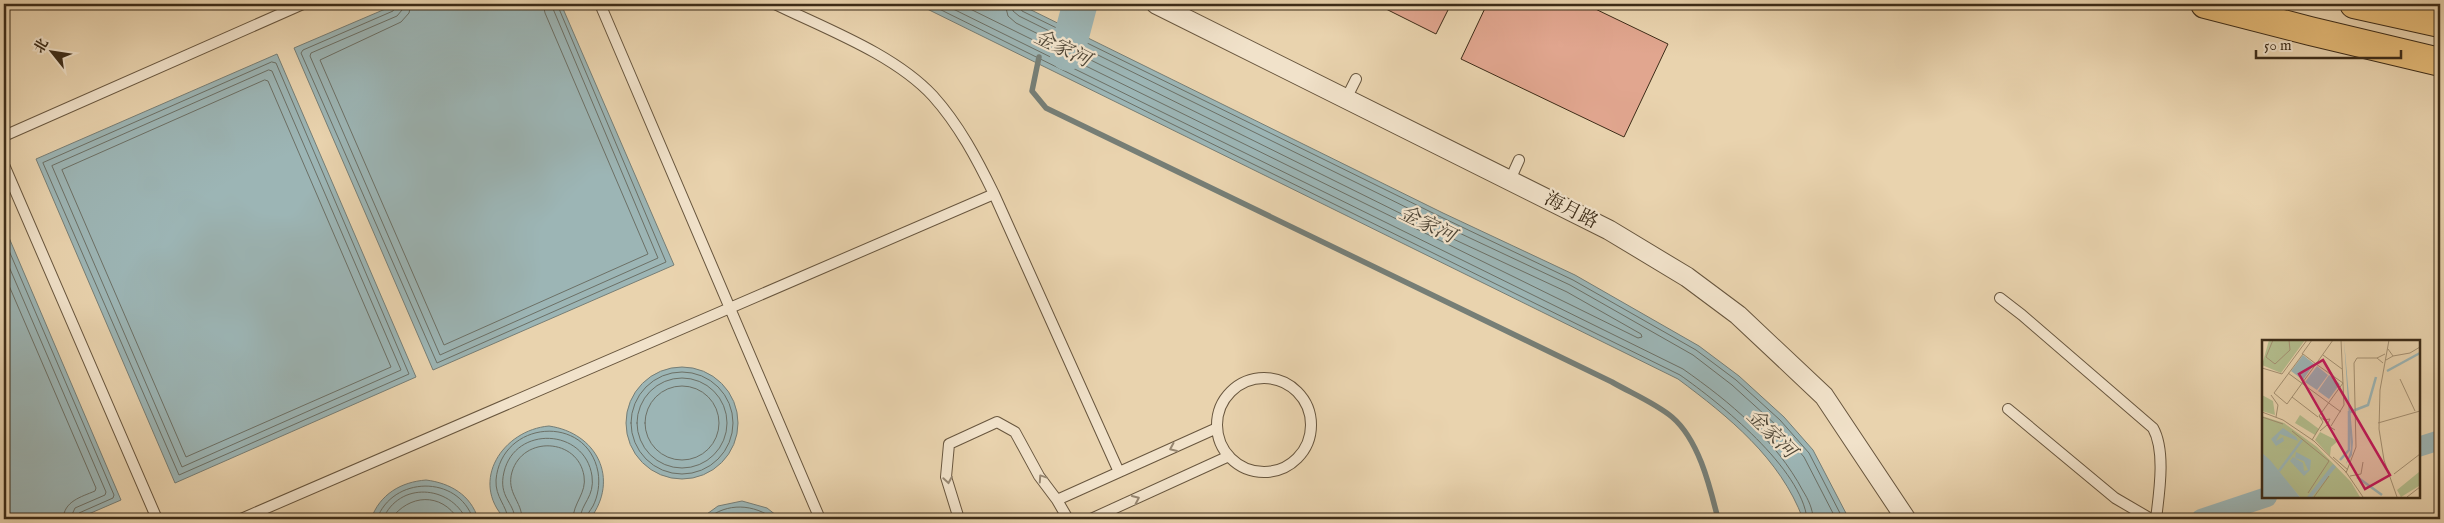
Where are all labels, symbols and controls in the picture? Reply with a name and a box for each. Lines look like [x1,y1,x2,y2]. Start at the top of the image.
water label: 金家河 [1030,25,1097,75]
north arrow [28,28,78,78]
scale bar [2256,28,2402,60]
text: 北 [30,35,53,57]
text: 50 m [2264,36,2292,55]
street label: 海月路 [1540,187,1602,235]
water label: 金家河 [1395,201,1462,251]
inset map [2262,340,2419,498]
water label: 金家河 [1741,404,1803,466]
one-way arrow [1169,442,1178,453]
one-way arrow [1039,474,1048,484]
one-way arrow [943,475,953,484]
one-way arrow [1130,495,1139,505]

